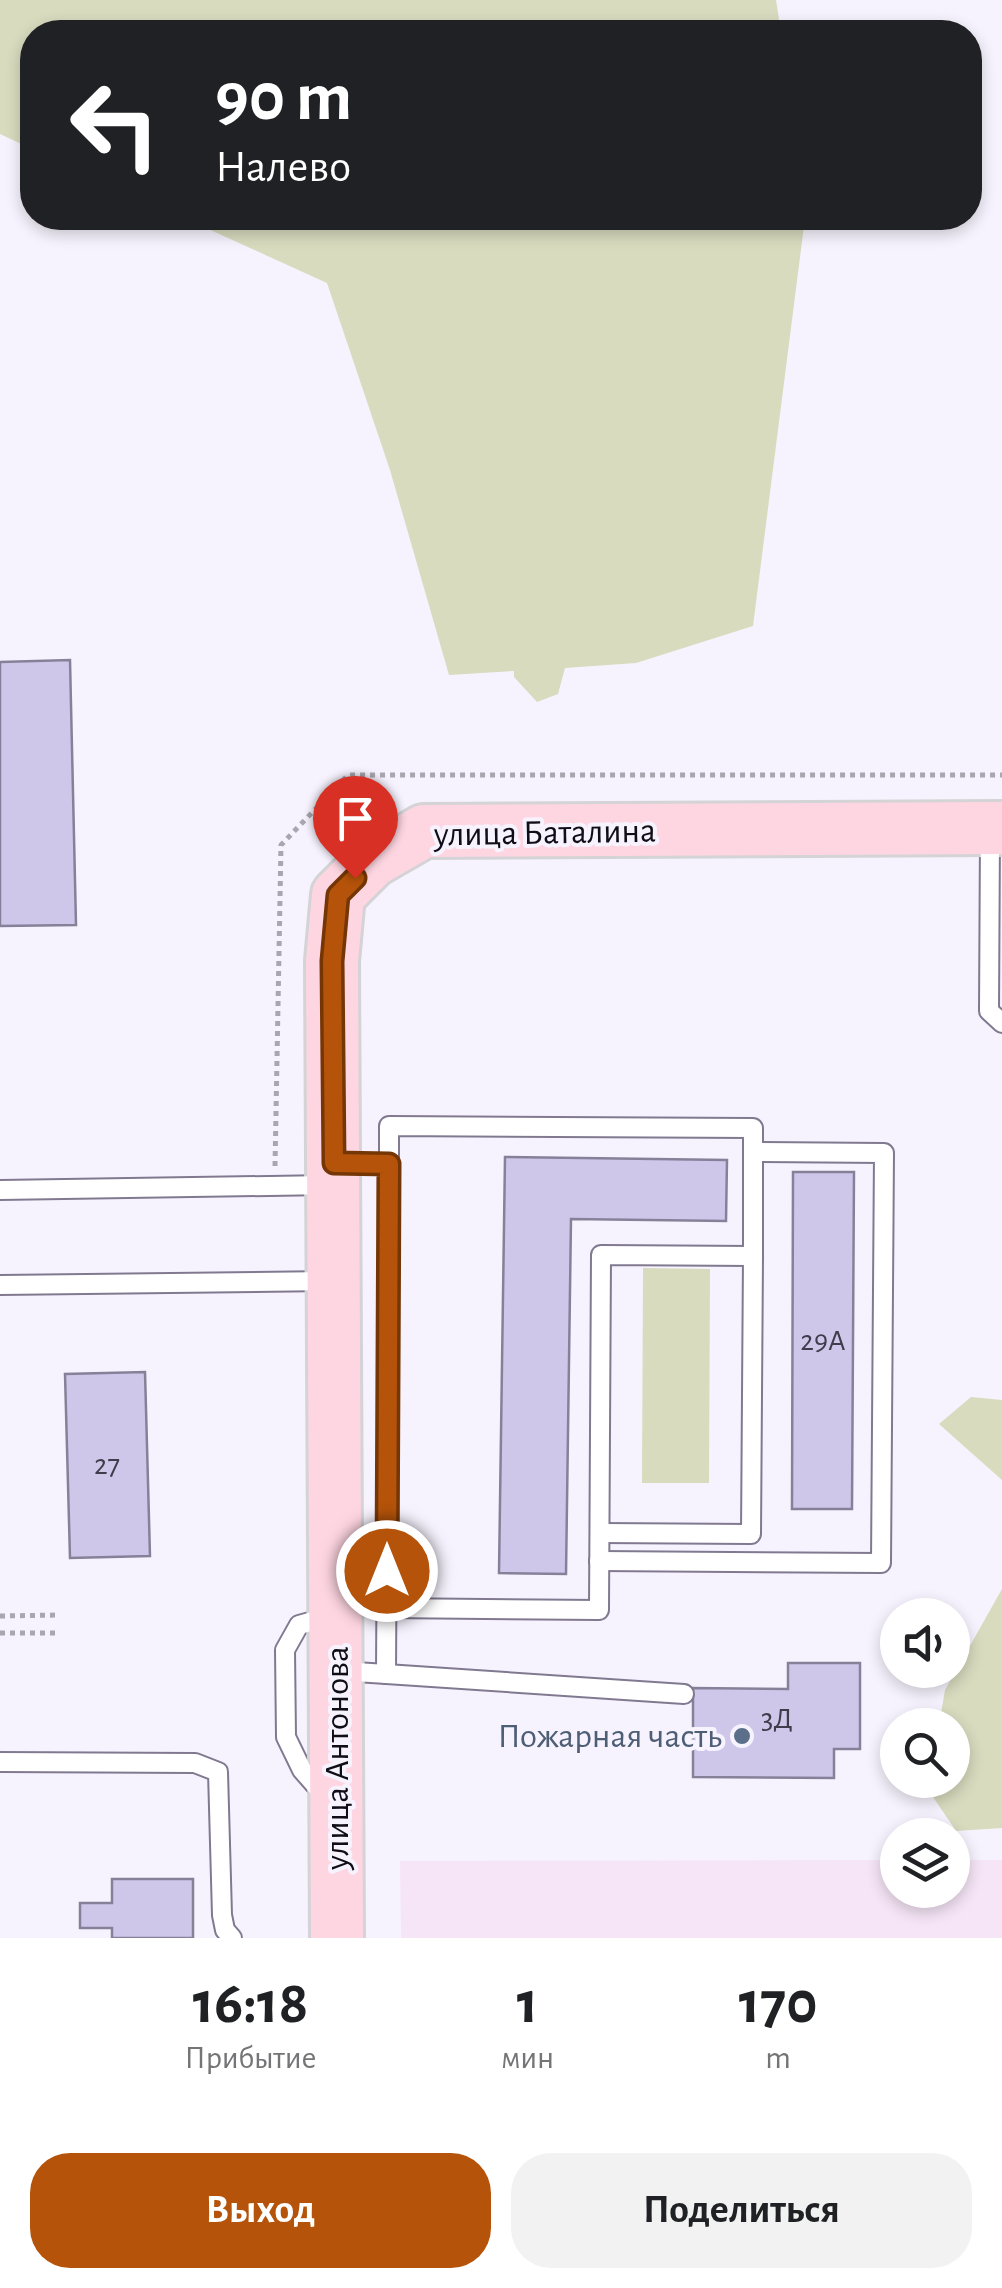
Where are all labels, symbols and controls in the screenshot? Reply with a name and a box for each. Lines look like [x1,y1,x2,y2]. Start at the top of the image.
icon: left [50,60,180,190]
text: 90 m [215,63,352,133]
text: Налево [215,145,351,190]
pin [313,776,398,879]
icon: arrive [328,791,383,846]
street label: улица Баталина [433,814,656,852]
house number: 29А [800,1326,846,1356]
house number: 27 [94,1450,120,1480]
position arrow [335,1519,439,1623]
map controls [880,1598,970,1908]
button: sound [880,1598,970,1688]
street label: улица Антонова [320,1646,355,1871]
house number: 3Д [761,1704,793,1734]
button: search [880,1708,970,1798]
place label: Пожарная часть [498,1719,722,1754]
marker: Пожарная часть [731,1725,753,1747]
button: layers [880,1818,970,1908]
text: 16:18 [193,1974,308,2034]
text: 1 [517,1974,538,2034]
text: 170 [739,1974,817,2034]
text: Прибытие [185,2042,316,2074]
text: мин [501,2042,554,2074]
text: m [765,2042,791,2074]
button: Выход [30,2153,491,2268]
button: Поделиться [511,2153,972,2268]

